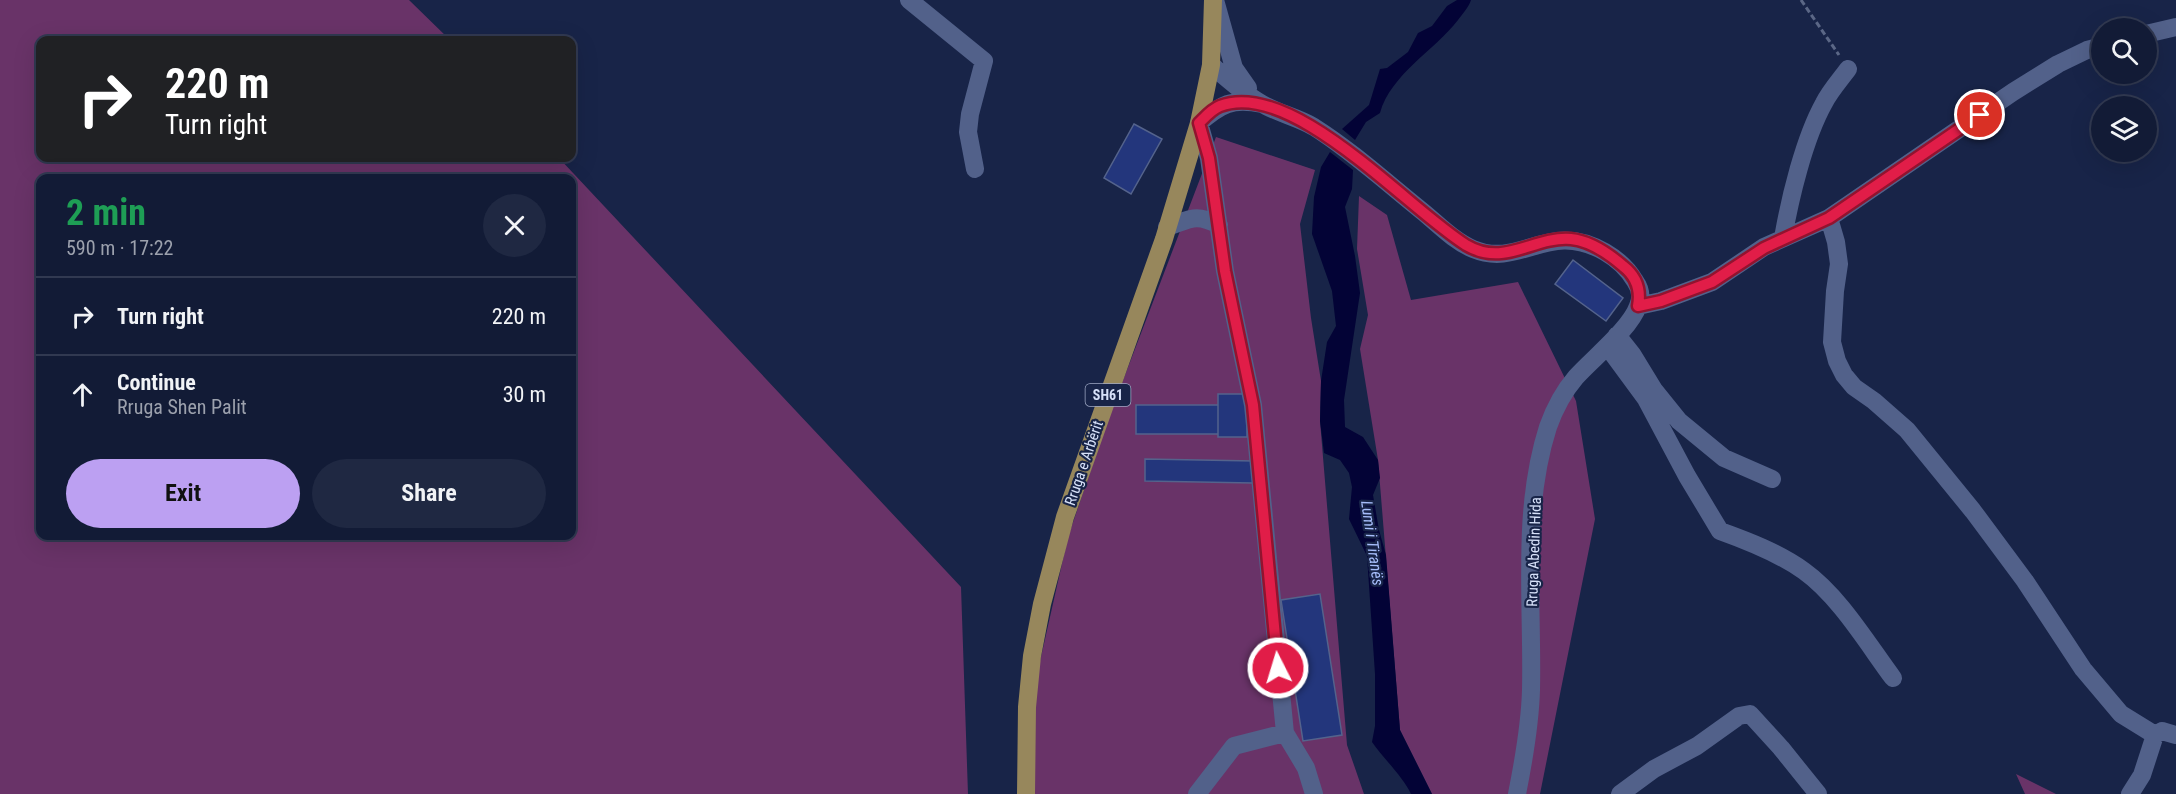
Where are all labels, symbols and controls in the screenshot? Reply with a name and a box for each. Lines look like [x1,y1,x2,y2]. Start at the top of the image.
map controls [2091,18,2157,162]
button: search [2091,18,2157,84]
text: 220 m [165,59,270,108]
icon: right [66,60,144,138]
pin [1954,89,2005,140]
button: layers [2091,96,2157,162]
icon: arrive [1963,98,1996,131]
text: Turn right [165,109,267,141]
text: 2 min [66,192,146,234]
button: close [483,194,546,257]
text: 590 m · 17:22 [66,236,173,260]
icon: right [66,300,99,333]
text: Turn right [117,304,204,329]
text: 220 m [492,304,546,329]
text: Continue [117,370,196,395]
icon: ahead [66,378,99,411]
text: 30 m [503,382,546,407]
road number: SH61 [1086,384,1130,406]
text: Rruga Shen Palit [117,395,247,419]
street label: Rruga e Arbërit [1061,418,1107,508]
button: Exit [66,459,300,528]
button: Share [312,459,546,528]
street label: Rruga Abedin Hida [1523,497,1545,607]
water label: Lumi i Tiranës [1357,499,1388,587]
position arrow [1246,636,1310,700]

